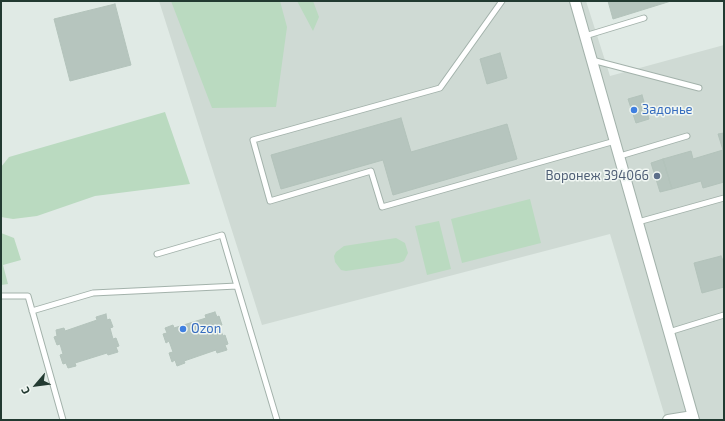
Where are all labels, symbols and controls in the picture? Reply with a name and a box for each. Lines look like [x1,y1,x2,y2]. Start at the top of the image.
place label: Задонье [642,102,693,118]
marker: Задонье [629,105,639,115]
place label: Воронеж 394066 [545,168,649,184]
marker: Воронеж 394066 [652,171,662,181]
place label: Ozon [191,321,221,337]
marker: Ozon [178,324,188,334]
north arrow [16,365,56,405]
text: С [18,385,32,397]

